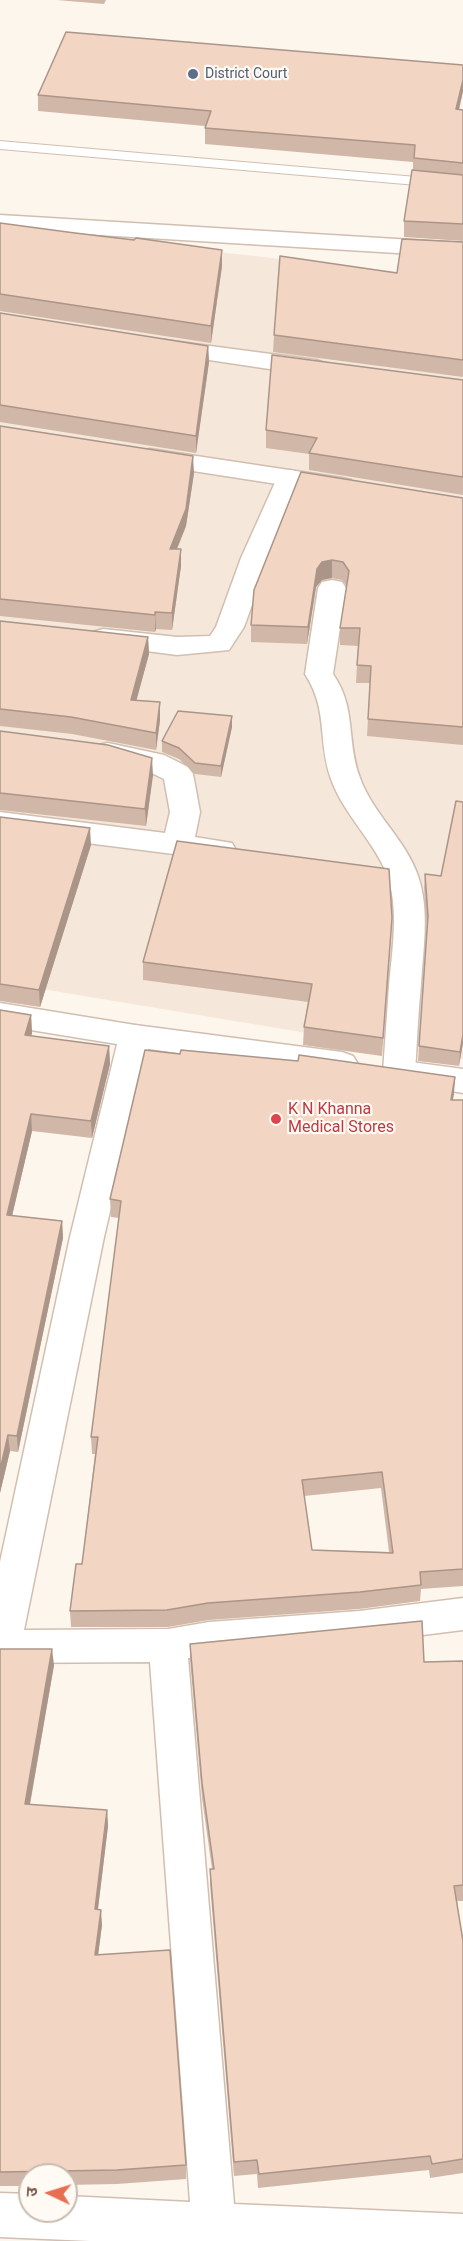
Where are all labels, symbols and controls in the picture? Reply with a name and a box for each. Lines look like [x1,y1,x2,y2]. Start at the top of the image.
place label: District Court [205,66,287,82]
marker: District Court [186,67,200,81]
place label: K N Khanna Medical Stores [288,1100,394,1138]
marker: K N Khanna Medical Stores [269,1112,283,1126]
north arrow [18,2163,78,2223]
text: उ [22,2187,41,2197]

